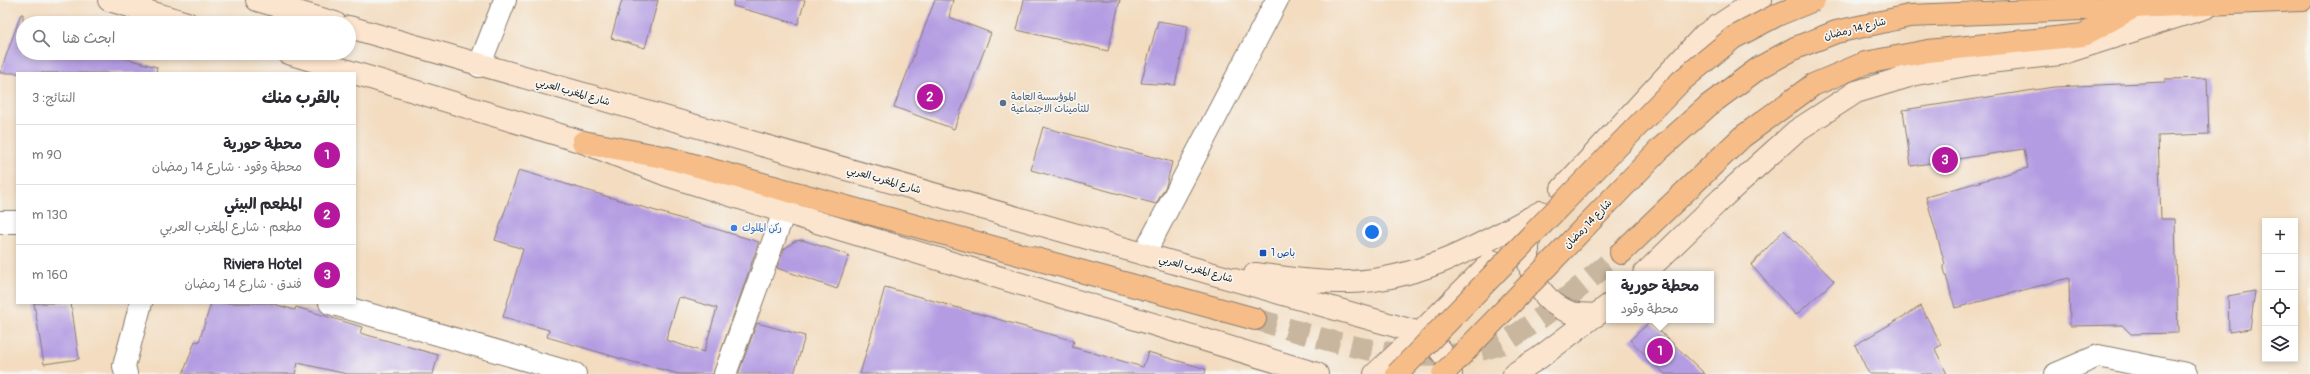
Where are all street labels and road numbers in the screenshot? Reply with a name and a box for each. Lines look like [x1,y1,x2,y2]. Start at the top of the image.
street label: شارع 14 رمضان [1823,15,1888,43]
street label: شارع المغرب العربي [534,76,612,111]
street label: شارع المغرب العربي [845,164,923,199]
street label: شارع 14 رمضان [1562,197,1615,252]
street label: شارع المغرب العربي [1157,253,1235,288]

